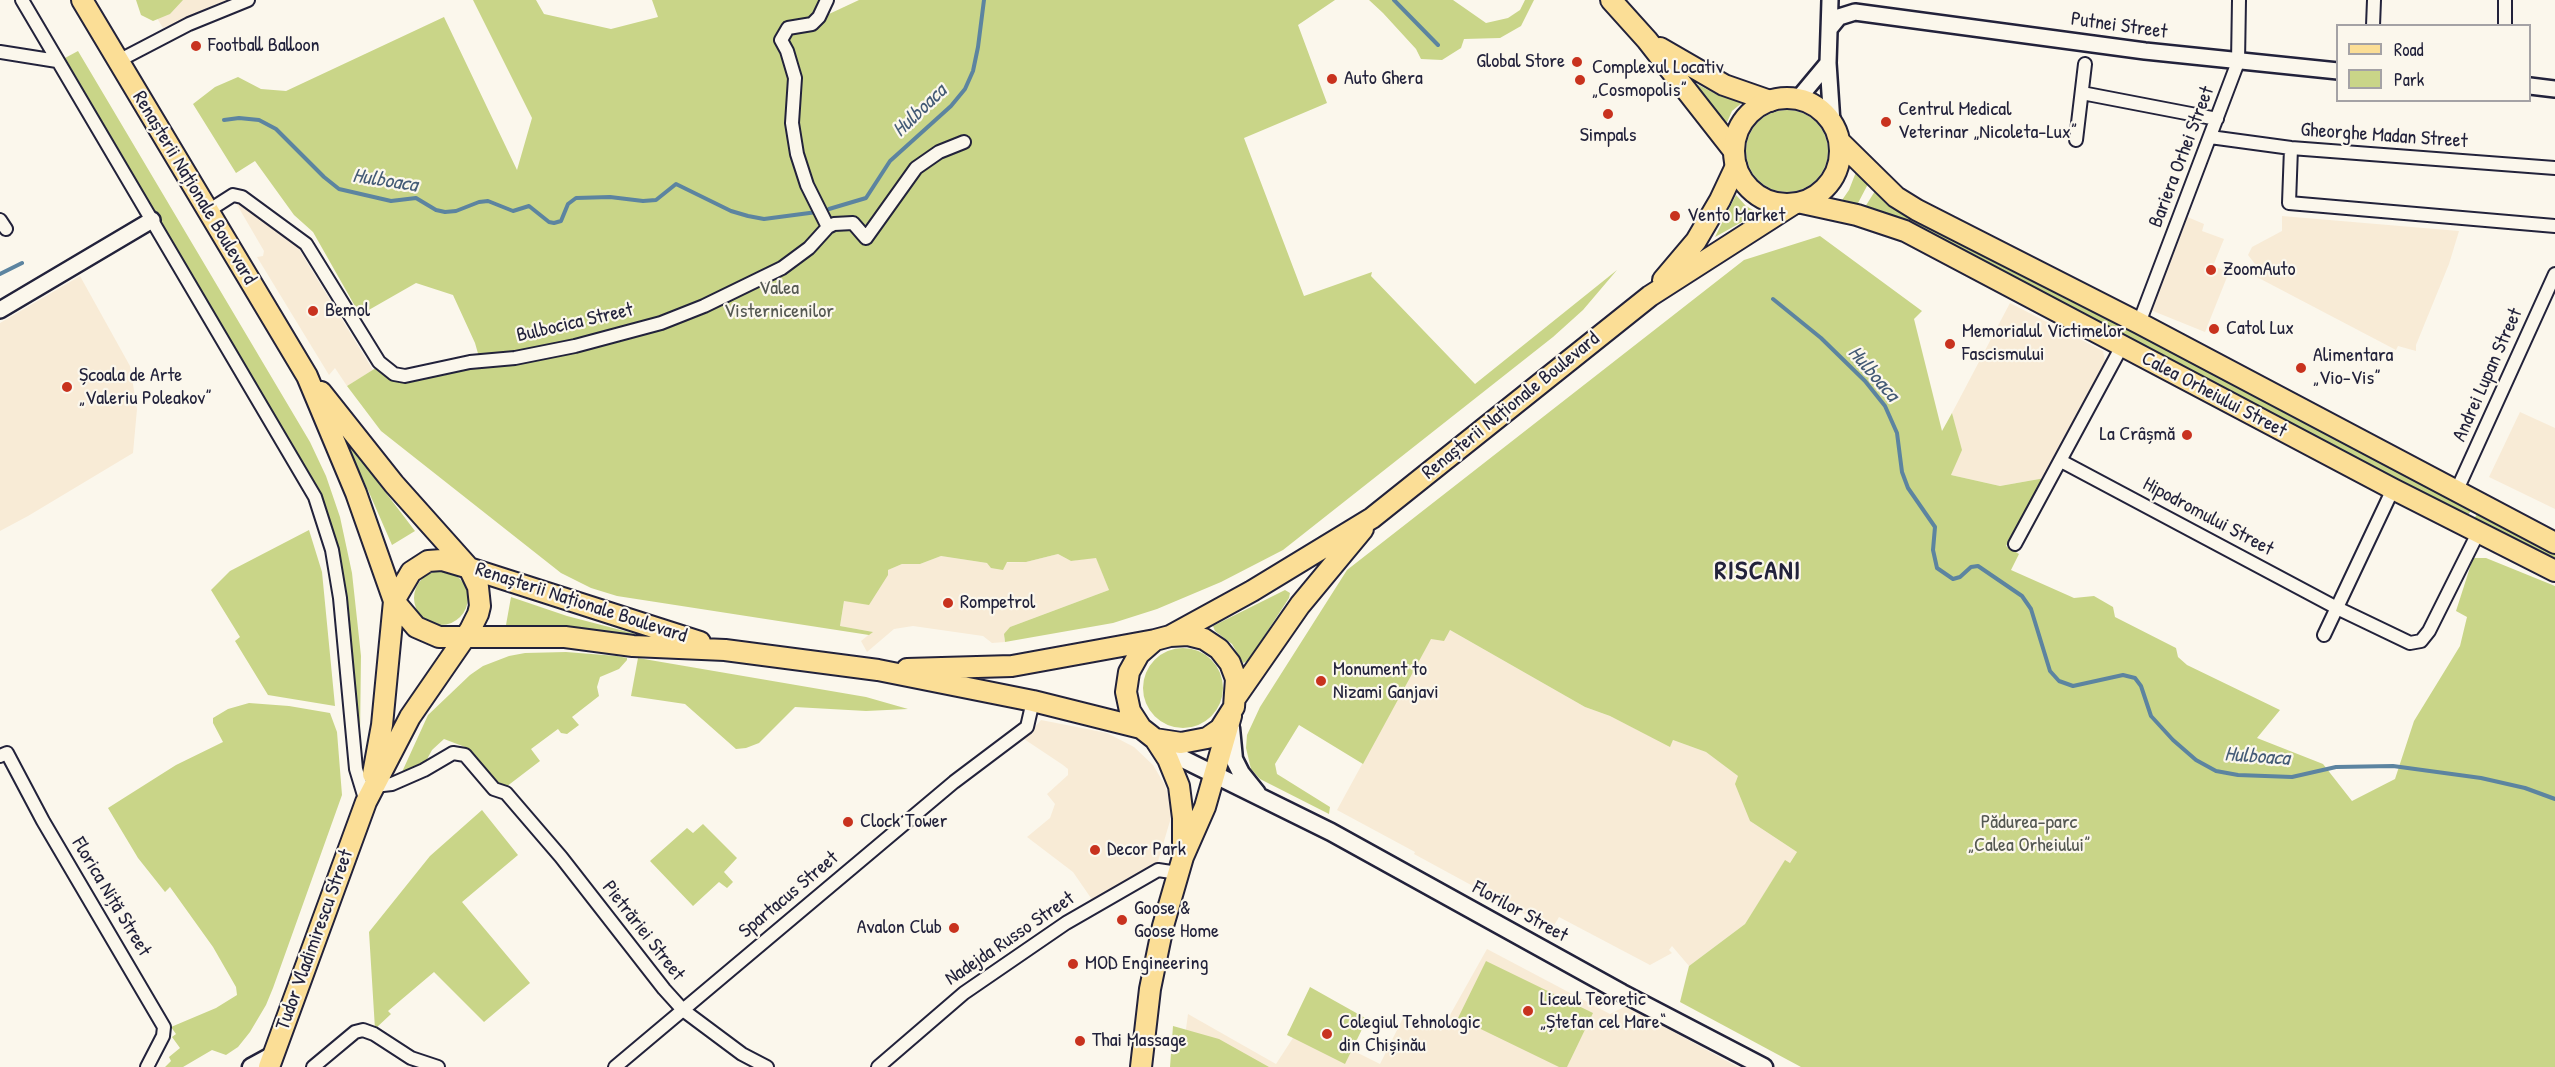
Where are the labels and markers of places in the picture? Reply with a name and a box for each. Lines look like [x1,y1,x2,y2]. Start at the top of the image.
place label: Football Balloon [208,34,320,58]
marker: Football Balloon [189,39,203,53]
place label: Global Store [1476,50,1565,74]
marker: Global Store [1570,55,1584,69]
place label: Complexul Locativ „Cosmopolis” [1592,56,1724,103]
place label: Auto Ghera [1344,67,1423,91]
marker: Auto Ghera [1325,72,1339,86]
marker: Complexul Locativ „Cosmopolis” [1573,73,1587,87]
place label: Centrul Medical Veterinar „Nicoleta-Lux” [1898,98,2077,145]
marker: Simpals [1601,107,1615,121]
marker: Centrul Medical Veterinar „Nicoleta-Lux” [1879,115,1893,129]
place label: Simpals [1580,124,1636,148]
place label: Vento Market [1687,204,1785,228]
marker: Vento Market [1668,209,1682,223]
place label: ZoomAuto [2223,258,2296,282]
marker: ZoomAuto [2204,263,2218,277]
place label: Bemol [325,299,370,323]
marker: Bemol [306,304,320,318]
place label: Catol Lux [2226,317,2294,341]
place label: Memorialul Victimelor Fascismului [1962,320,2124,367]
marker: Catol Lux [2207,322,2221,336]
marker: Memorialul Victimelor Fascismului [1943,337,1957,351]
place label: Alimentara „Vio-Vis” [2313,344,2393,391]
marker: Alimentara „Vio-Vis” [2294,361,2308,375]
place label: Școala de Arte „Valeriu Poleakov” [79,364,211,411]
marker: Școala de Arte „Valeriu Poleakov” [60,380,74,394]
place label: La Crâșmă [2099,423,2175,447]
marker: La Crâșmă [2180,428,2194,442]
place label: Rompetrol [960,591,1035,615]
marker: Rompetrol [941,596,955,610]
place label: Monument to Nizami Ganjavi [1333,658,1439,705]
marker: Monument to Nizami Ganjavi [1314,674,1328,688]
place label: Clock Tower [860,810,947,834]
marker: Clock Tower [841,815,855,829]
place label: Decor Park [1107,838,1186,862]
marker: Decor Park [1088,843,1102,857]
place label: Goose & Goose Home [1134,897,1219,944]
marker: Goose & Goose Home [1115,913,1129,927]
place label: Avalon Club [857,916,942,940]
marker: Avalon Club [947,921,961,935]
place label: MOD Engineering [1085,952,1208,976]
marker: MOD Engineering [1066,957,1080,971]
place label: Liceul Teoretic „Ștefan cel Mare“ [1540,988,1666,1035]
marker: Liceul Teoretic „Ștefan cel Mare“ [1521,1004,1535,1018]
place label: Colegiul Tehnologic din Chișinău [1339,1011,1480,1058]
marker: Colegiul Tehnologic din Chișinău [1320,1027,1334,1041]
place label: Thai Massage [1092,1029,1187,1053]
marker: Thai Massage [1073,1034,1087,1048]

